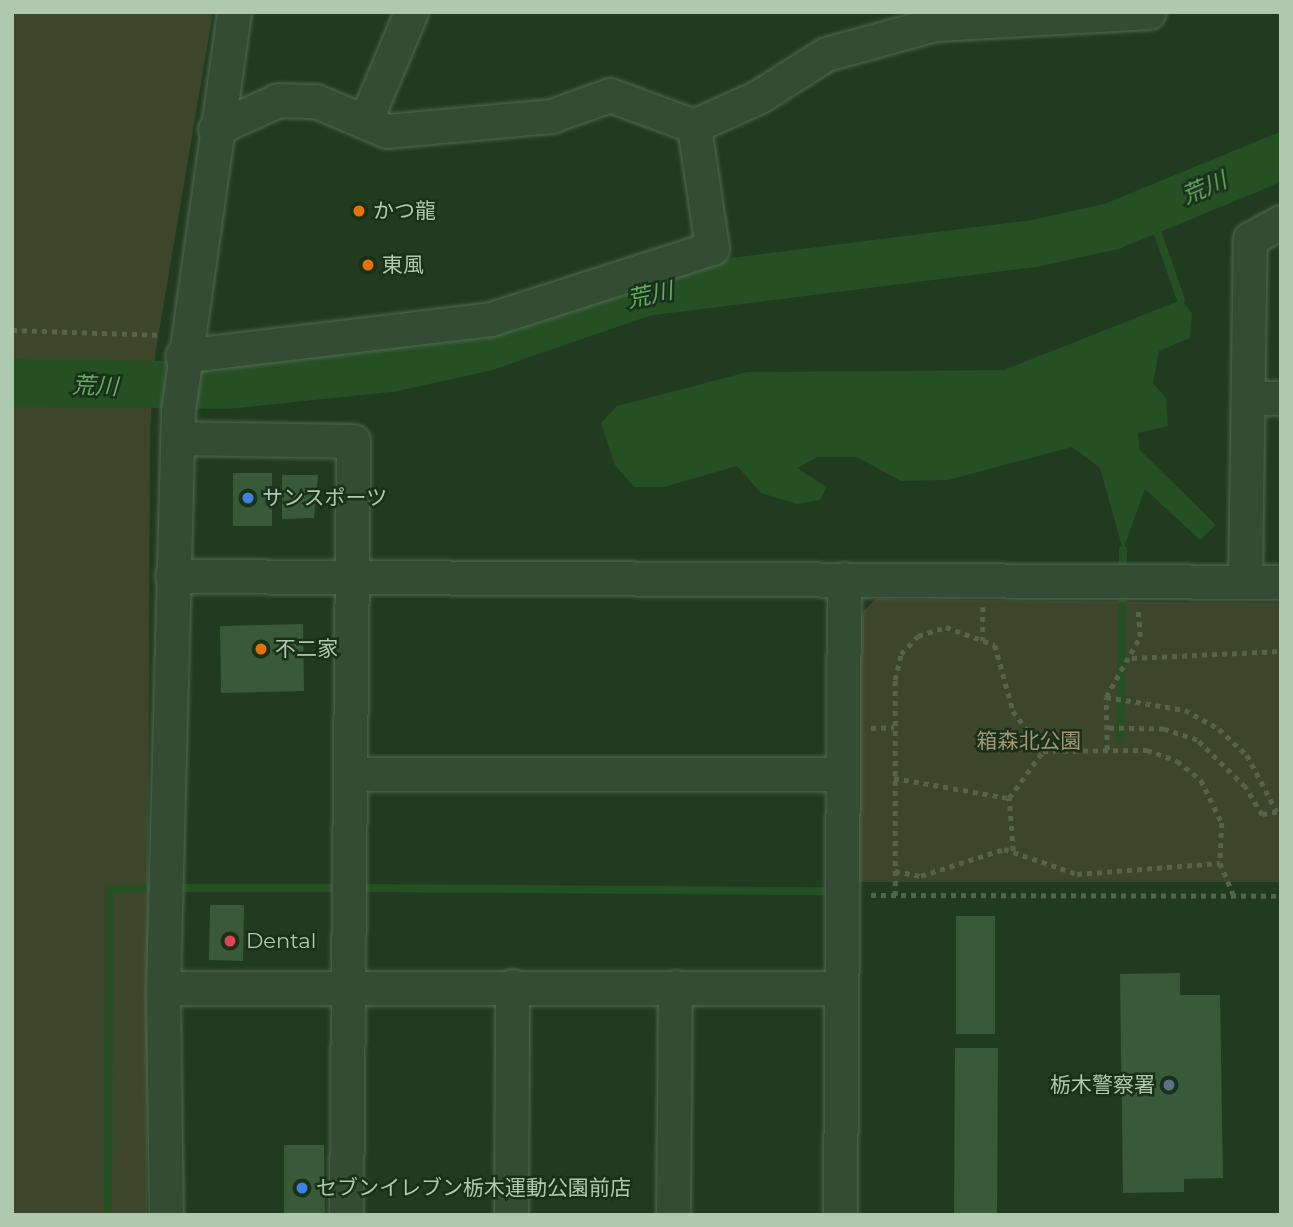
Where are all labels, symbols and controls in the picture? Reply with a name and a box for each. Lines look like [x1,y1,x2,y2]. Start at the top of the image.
water label: 荒川 [1177,166,1231,210]
place label: かつ龍 [373,198,436,224]
marker: かつ龍 [351,203,367,219]
place label: 東風 [382,252,424,278]
marker: 東風 [360,257,376,273]
water label: 荒川 [625,277,675,313]
water label: 荒川 [72,371,118,401]
place label: サンスポーツ [262,485,388,511]
marker: サンスポーツ [240,490,256,506]
place label: 不二家 [275,636,338,662]
marker: 不二家 [253,641,269,657]
park label: 箱森北公園 [977,728,1081,754]
place label: Dental [246,928,316,954]
marker: Dental [220,931,240,951]
place label: 栃木警察署 [1050,1072,1155,1098]
marker: 栃木警察署 [1161,1077,1177,1093]
place label: セブンイレブン栃木運動公園前店 [316,1175,631,1201]
marker: セブンイレブン栃木運動公園前店 [294,1180,310,1196]

